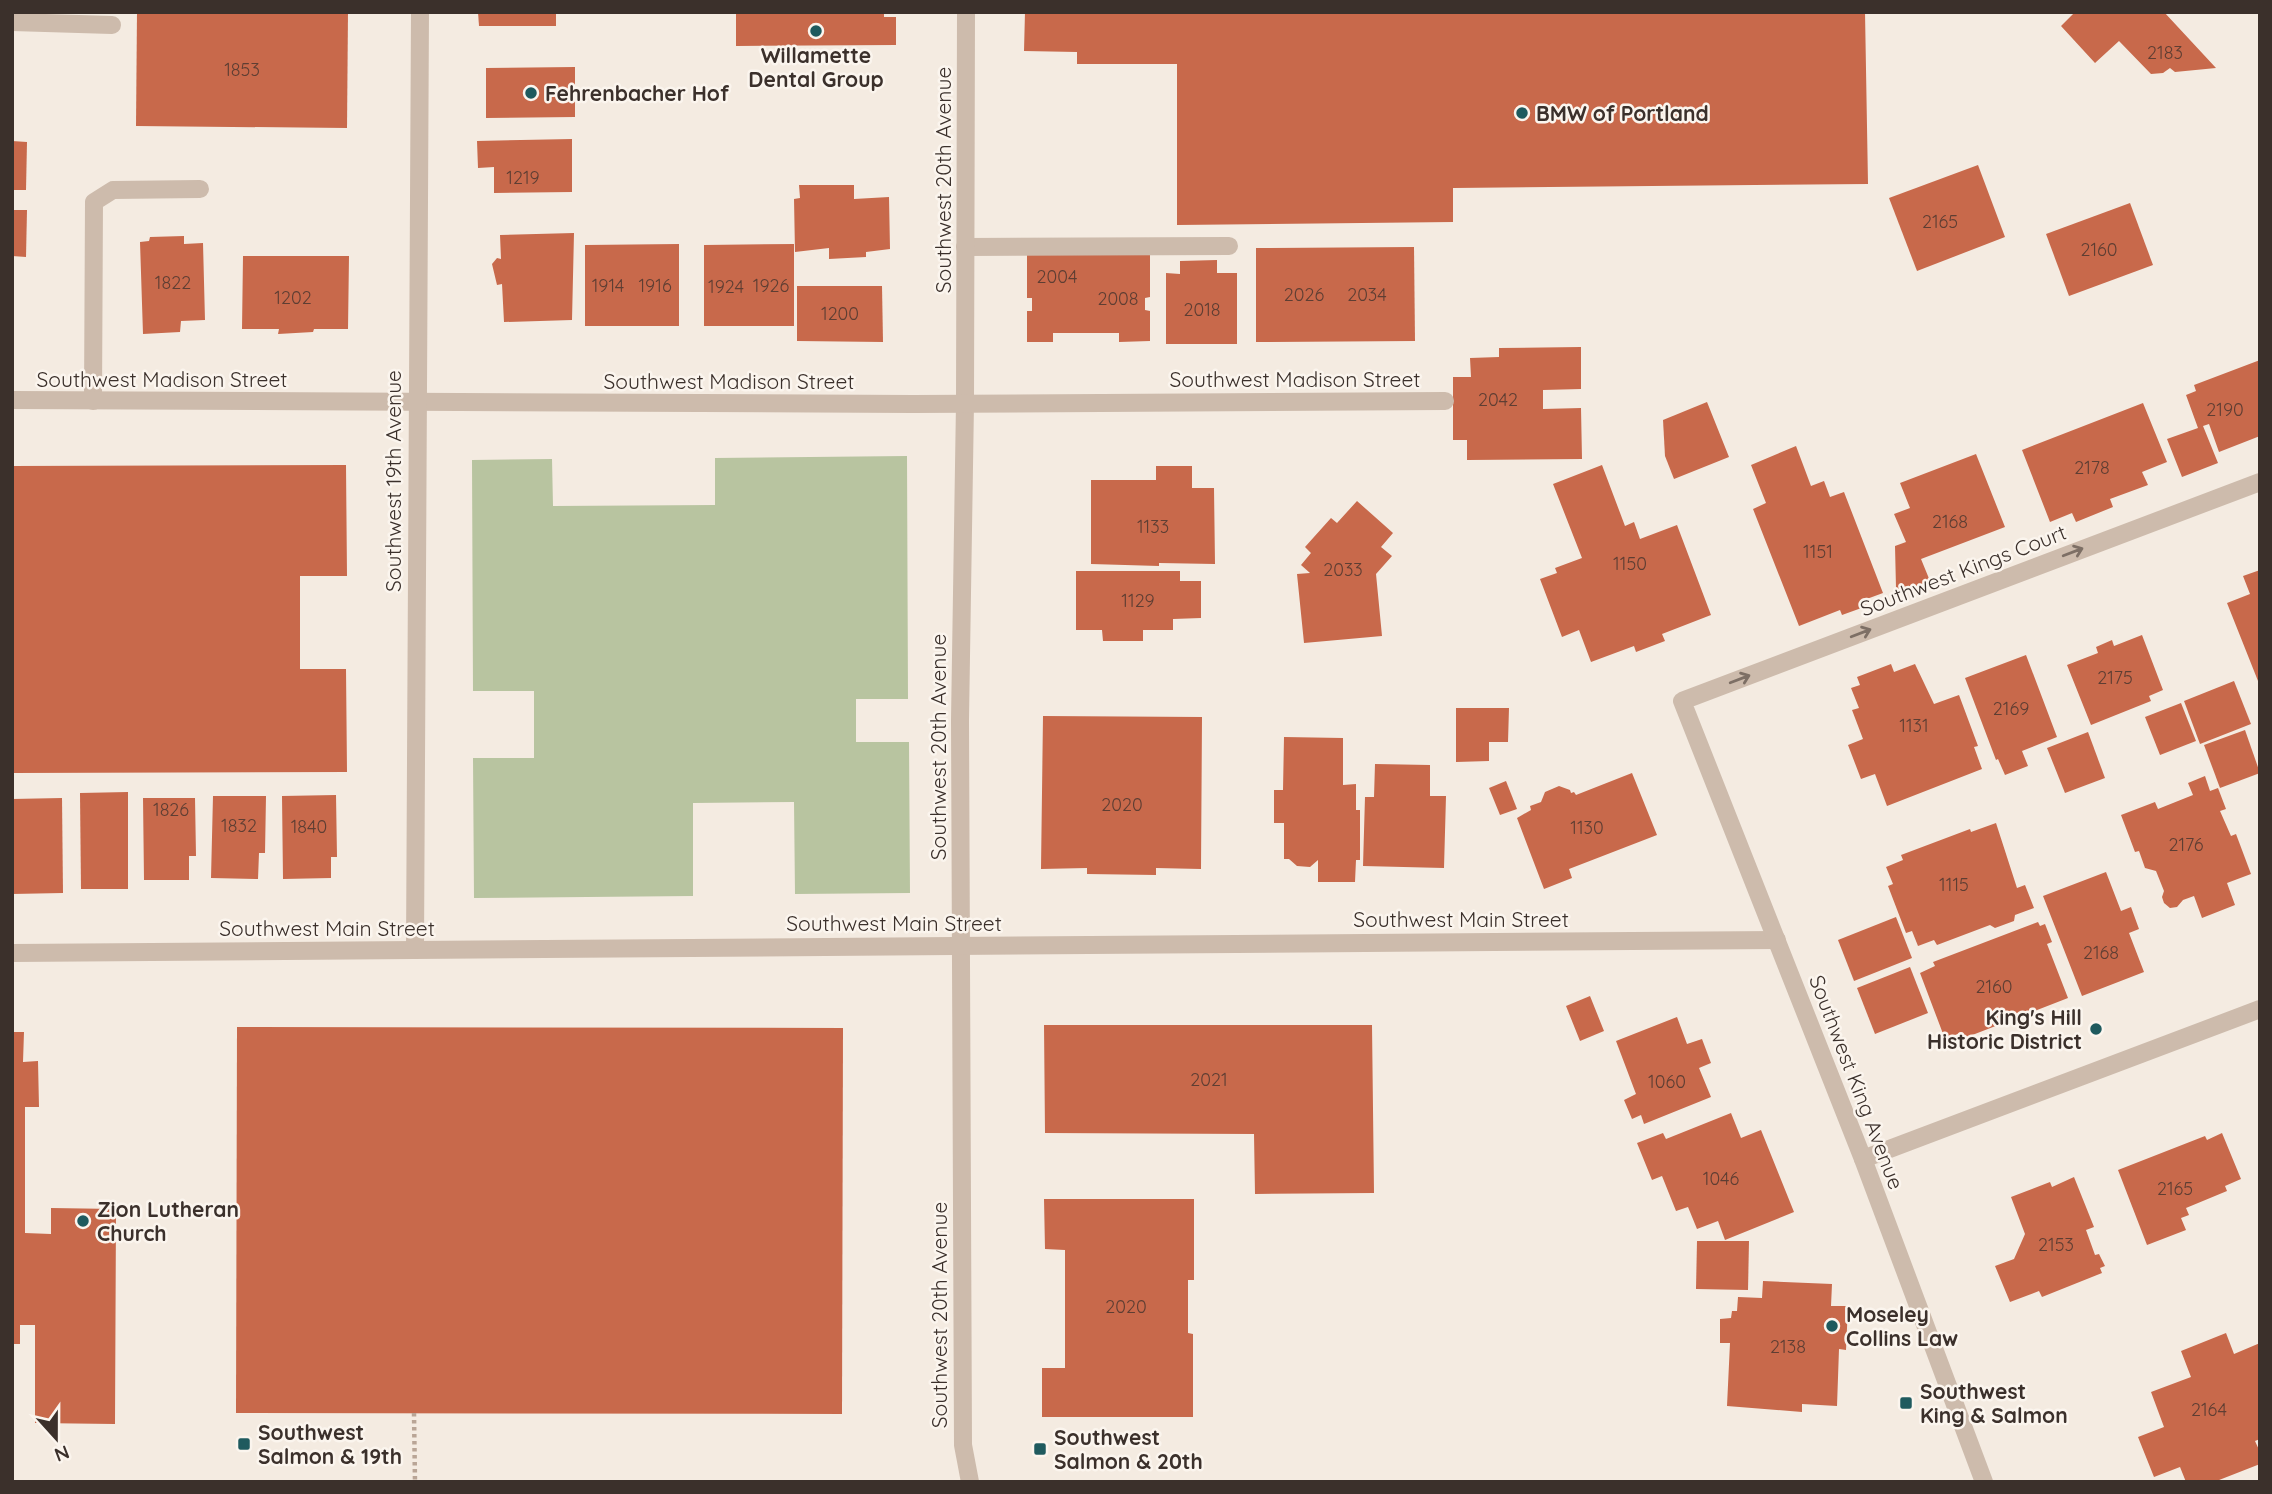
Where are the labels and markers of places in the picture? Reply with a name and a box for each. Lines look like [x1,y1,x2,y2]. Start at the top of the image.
marker: Willamette Dental Group [808,23,824,39]
place label: Willamette Dental Group [748,42,884,92]
place label: Fehrenbacher Hof [545,80,730,106]
marker: Fehrenbacher Hof [523,85,539,101]
place label: BMW of Portland [1536,100,1709,126]
marker: BMW of Portland [1514,105,1530,121]
place label: King's Hill Historic District [1927,1004,2082,1054]
marker: King's Hill Historic District [2088,1021,2104,1037]
place label: Zion Lutheran Church [97,1196,239,1246]
marker: Zion Lutheran Church [75,1213,91,1229]
place label: Moseley Collins Law [1846,1301,1958,1351]
marker: Moseley Collins Law [1824,1318,1840,1334]
place label: Southwest King & Salmon [1920,1378,2068,1428]
marker: Southwest King & Salmon [1898,1395,1914,1411]
place label: Southwest Salmon & 19th [258,1419,402,1469]
place label: Southwest Salmon & 20th [1054,1424,1203,1474]
marker: Southwest Salmon & 19th [236,1436,252,1452]
marker: Southwest Salmon & 20th [1032,1441,1048,1457]

